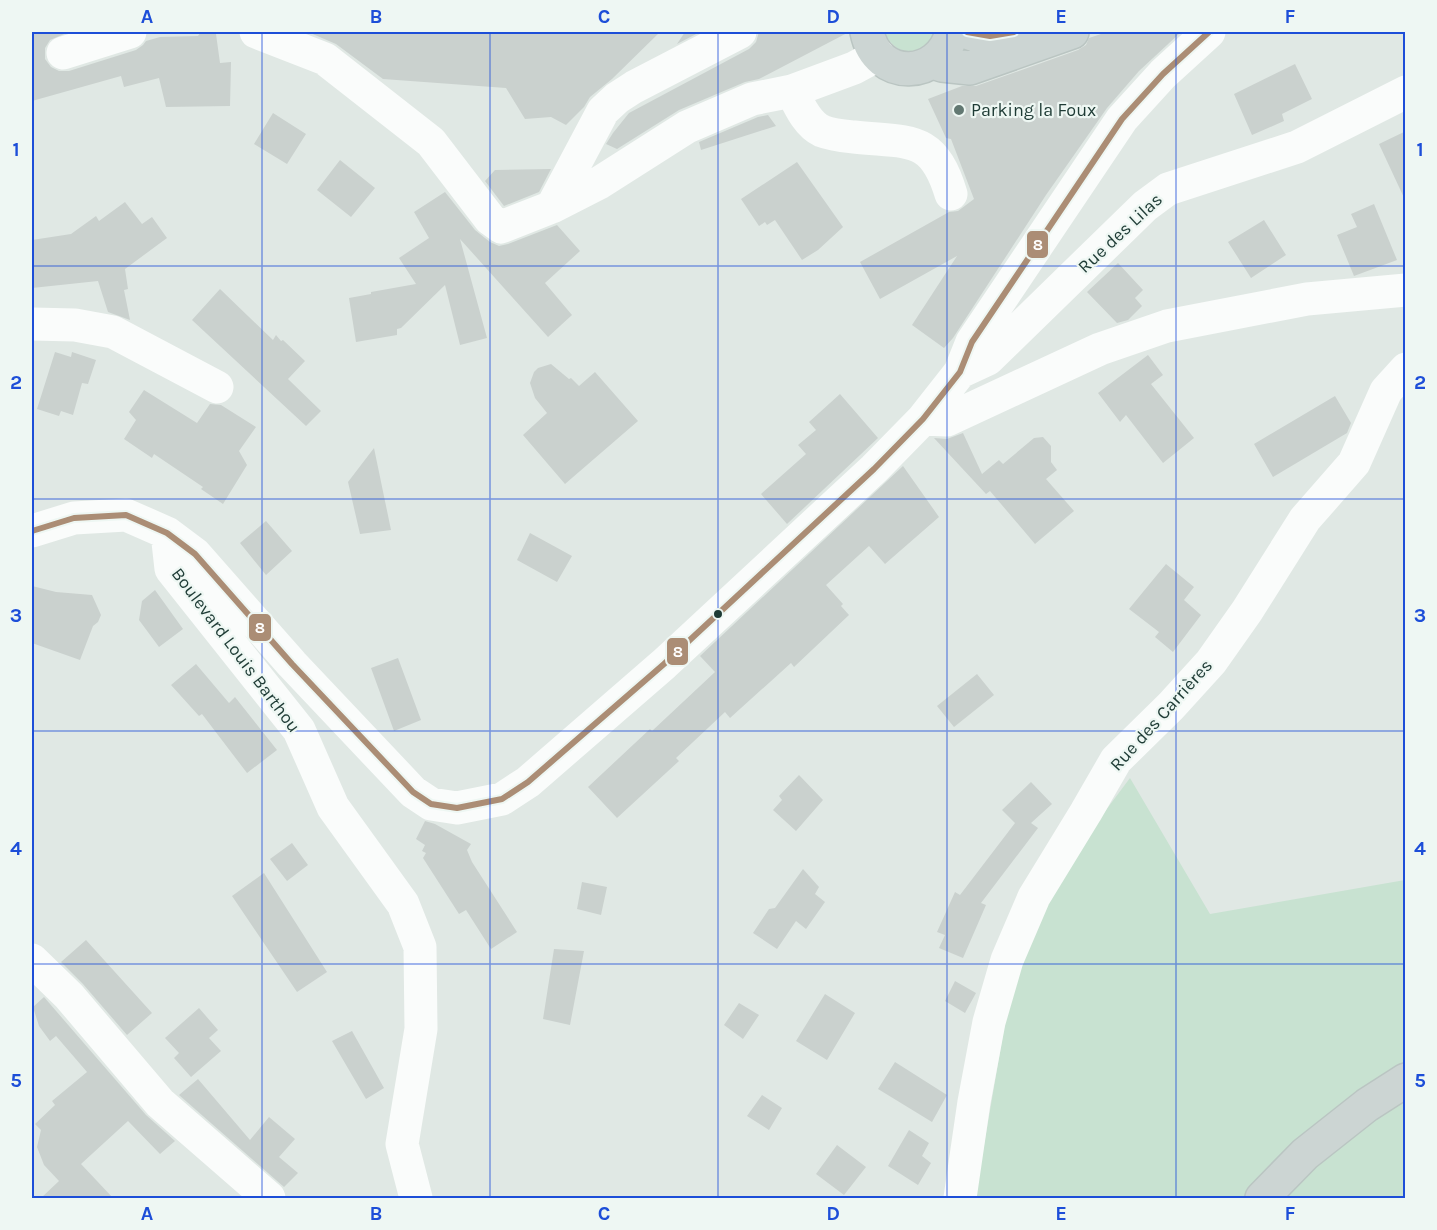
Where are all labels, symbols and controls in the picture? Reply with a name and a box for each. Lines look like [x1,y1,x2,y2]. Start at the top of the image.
text: A [141,5,154,28]
text: B [370,5,382,28]
text: C [598,5,610,28]
text: D [826,5,840,28]
text: E [1055,5,1067,28]
text: F [1285,5,1296,28]
place label: Parking la Foux [971,99,1096,121]
marker: Parking la Foux [952,103,966,117]
text: 1 [12,138,20,161]
text: 1 [1416,138,1424,161]
street label: Rue des Lilas [1073,188,1167,278]
line badge: 8 [1026,230,1049,259]
text: 8 [1033,235,1043,254]
text: 2 [10,371,22,394]
text: 2 [1414,371,1426,394]
street label: Boulevard Louis Barthou [167,563,305,737]
text: 3 [10,604,22,627]
text: 3 [1414,604,1426,627]
unlabelled marker [712,608,724,620]
line badge: 8 [248,613,272,642]
text: 8 [255,618,265,637]
line badge: 8 [666,637,689,666]
text: 8 [673,642,683,661]
street label: Rue des Carrières [1105,655,1217,775]
text: 4 [10,837,22,860]
text: 4 [1414,837,1426,860]
text: 5 [10,1069,22,1092]
text: 5 [1414,1069,1426,1092]
text: A [141,1202,154,1225]
text: B [370,1202,382,1225]
text: C [598,1202,610,1225]
text: D [826,1202,840,1225]
text: E [1055,1202,1067,1225]
text: F [1285,1202,1296,1225]

